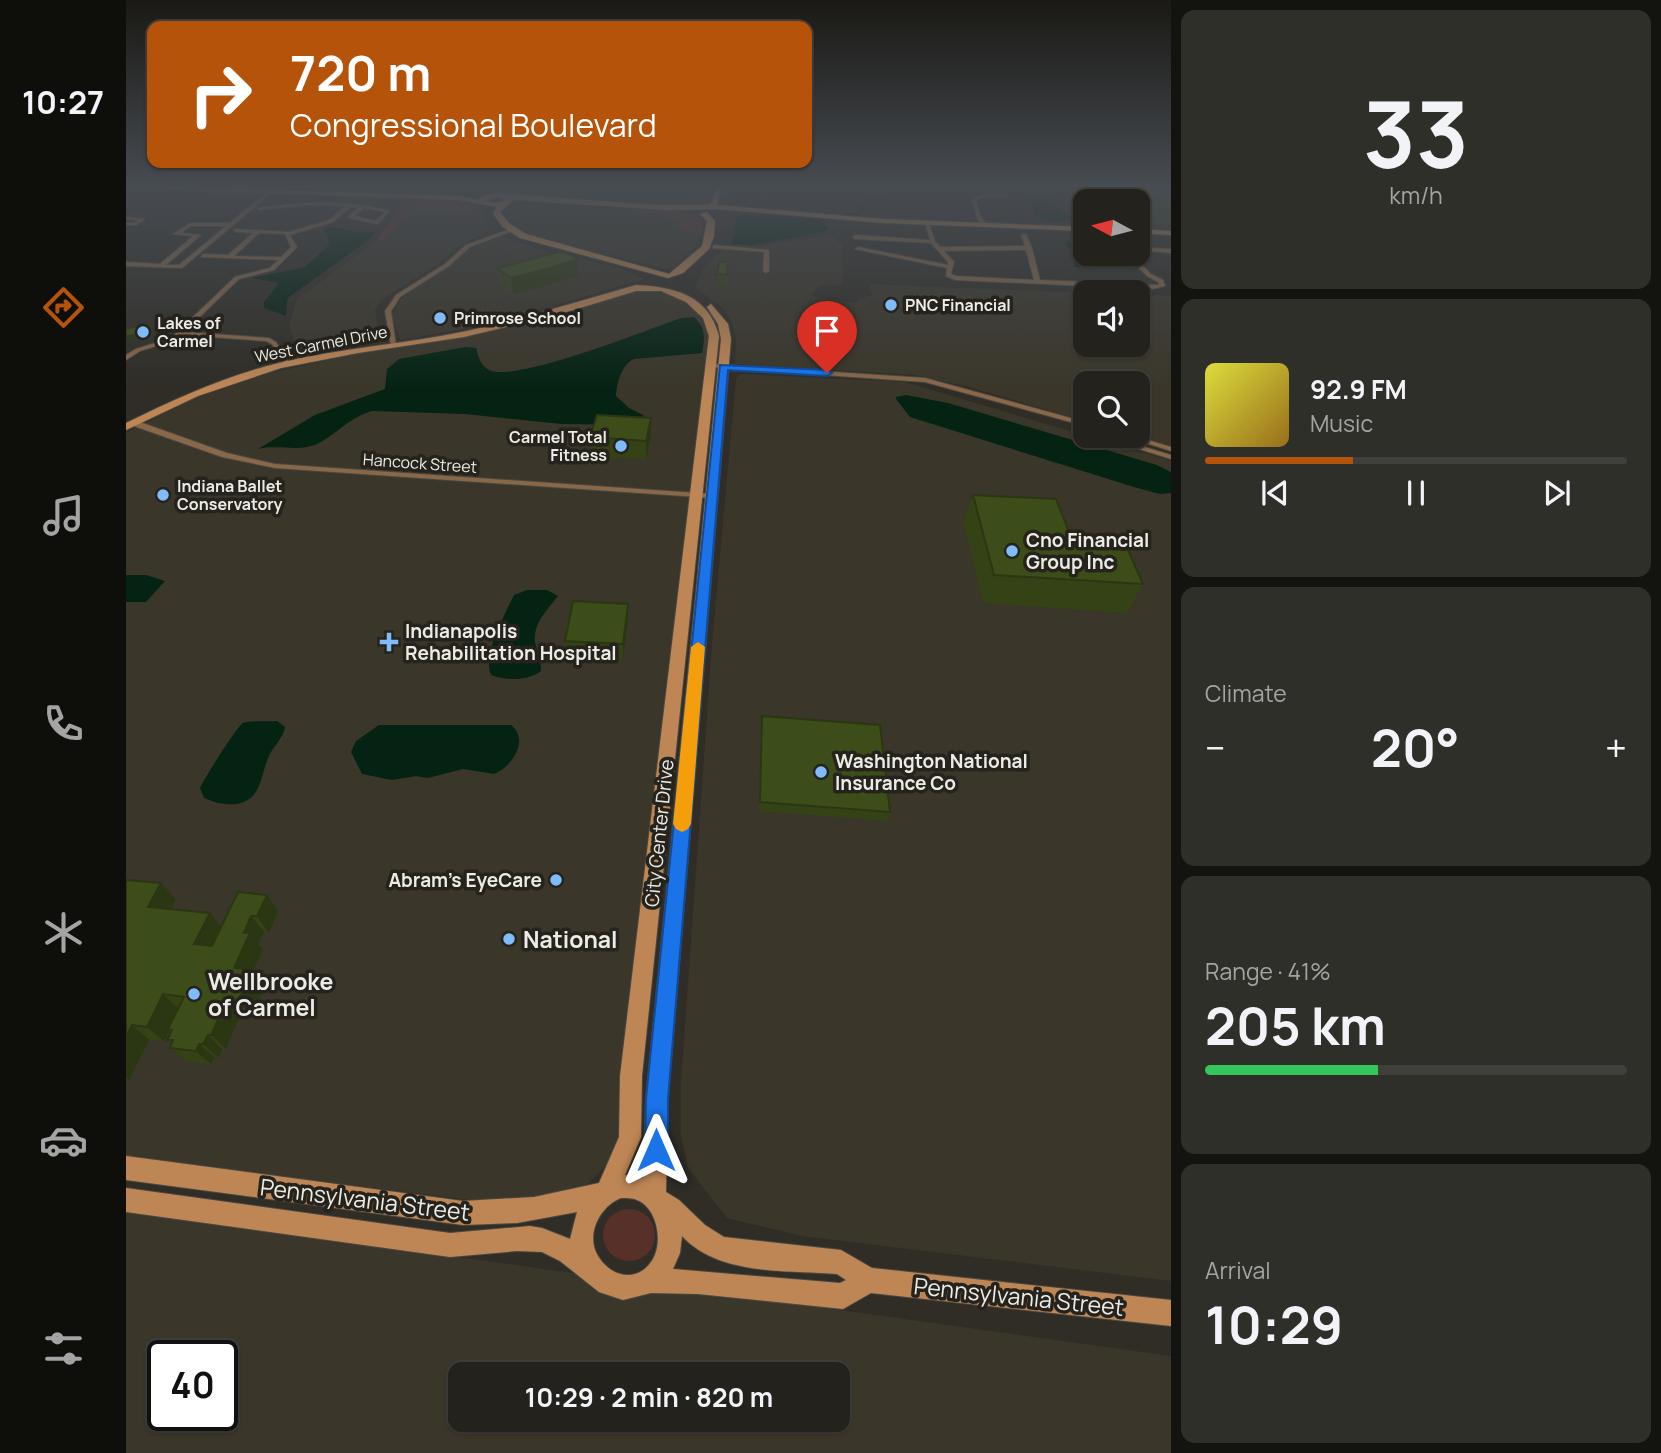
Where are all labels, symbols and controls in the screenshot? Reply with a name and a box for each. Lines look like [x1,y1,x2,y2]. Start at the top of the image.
text: 720 m [290,39,431,106]
icon: right [175,49,266,140]
text: 33 [1363,71,1469,195]
text: 10:27 [22,80,104,124]
text: Congressional Boulevard [290,103,657,147]
text: km/h [1389,179,1443,211]
north arrow [1073,189,1150,266]
map controls [1073,189,1150,448]
button: sound [1073,280,1150,357]
icon: directions [39,283,88,332]
place label: PNC Financial [905,294,1011,316]
marker: PNC Financial [883,297,899,313]
pin [797,301,857,373]
place label: Primrose School [454,307,581,329]
marker: Primrose School [432,310,448,326]
place label: Lakes of Carmel [157,312,221,352]
icon: arrive [808,312,846,350]
street label: West Carmel Drive [253,320,389,368]
marker: Lakes of Carmel [135,324,151,340]
button: search [1073,371,1150,448]
text: 92.9 FM [1310,371,1407,407]
text: Music [1310,407,1373,439]
place label: Carmel Total Fitness [509,426,607,466]
marker: Carmel Total Fitness [613,438,629,454]
street label: Hancock Street [362,448,478,478]
icon: previous [1256,474,1294,512]
icon: pause [1397,474,1435,512]
icon: next [1538,474,1576,512]
place label: Indiana Ballet Conservatory [177,475,282,515]
marker: Indiana Ballet Conservatory [155,487,171,503]
icon: music [39,491,88,540]
place label: Cno Financial Group Inc [1026,527,1149,575]
marker: Cno Financial Group Inc [1004,543,1020,559]
place label: Indianapolis Rehabilitation Hospital [405,618,617,666]
marker: Indianapolis Rehabilitation Hospital [379,632,399,652]
text: Climate [1205,677,1287,709]
icon: phone [39,699,88,748]
text: 20° [1371,712,1460,783]
text: − [1205,721,1226,773]
text: + [1605,721,1627,773]
place label: Washington National Insurance Co [835,748,1028,796]
street label: City Center Drive [638,758,680,908]
marker: Washington National Insurance Co [813,764,829,780]
place label: Abram’s EyeCare [388,867,542,893]
marker: Abram’s EyeCare [548,872,564,888]
icon: climate [39,908,88,957]
place label: National [523,923,617,955]
marker: National [501,931,517,947]
text: Range · 41% [1205,955,1331,987]
place label: Wellbrooke of Carmel [208,965,333,1023]
marker: Wellbrooke of Carmel [186,986,202,1002]
text: 205 km [1205,990,1386,1061]
position arrow [619,1113,693,1187]
icon: car [39,1116,88,1165]
street label: Pennsylvania Street [258,1170,472,1228]
text: Arrival [1205,1254,1271,1286]
street label: Pennsylvania Street [912,1269,1126,1323]
text: 10:29 [1205,1289,1343,1360]
icon: filters [39,1324,88,1373]
speed limit sign: 40 [147,1340,238,1431]
text: 10:29 · 2 min · 820 m [525,1379,773,1415]

